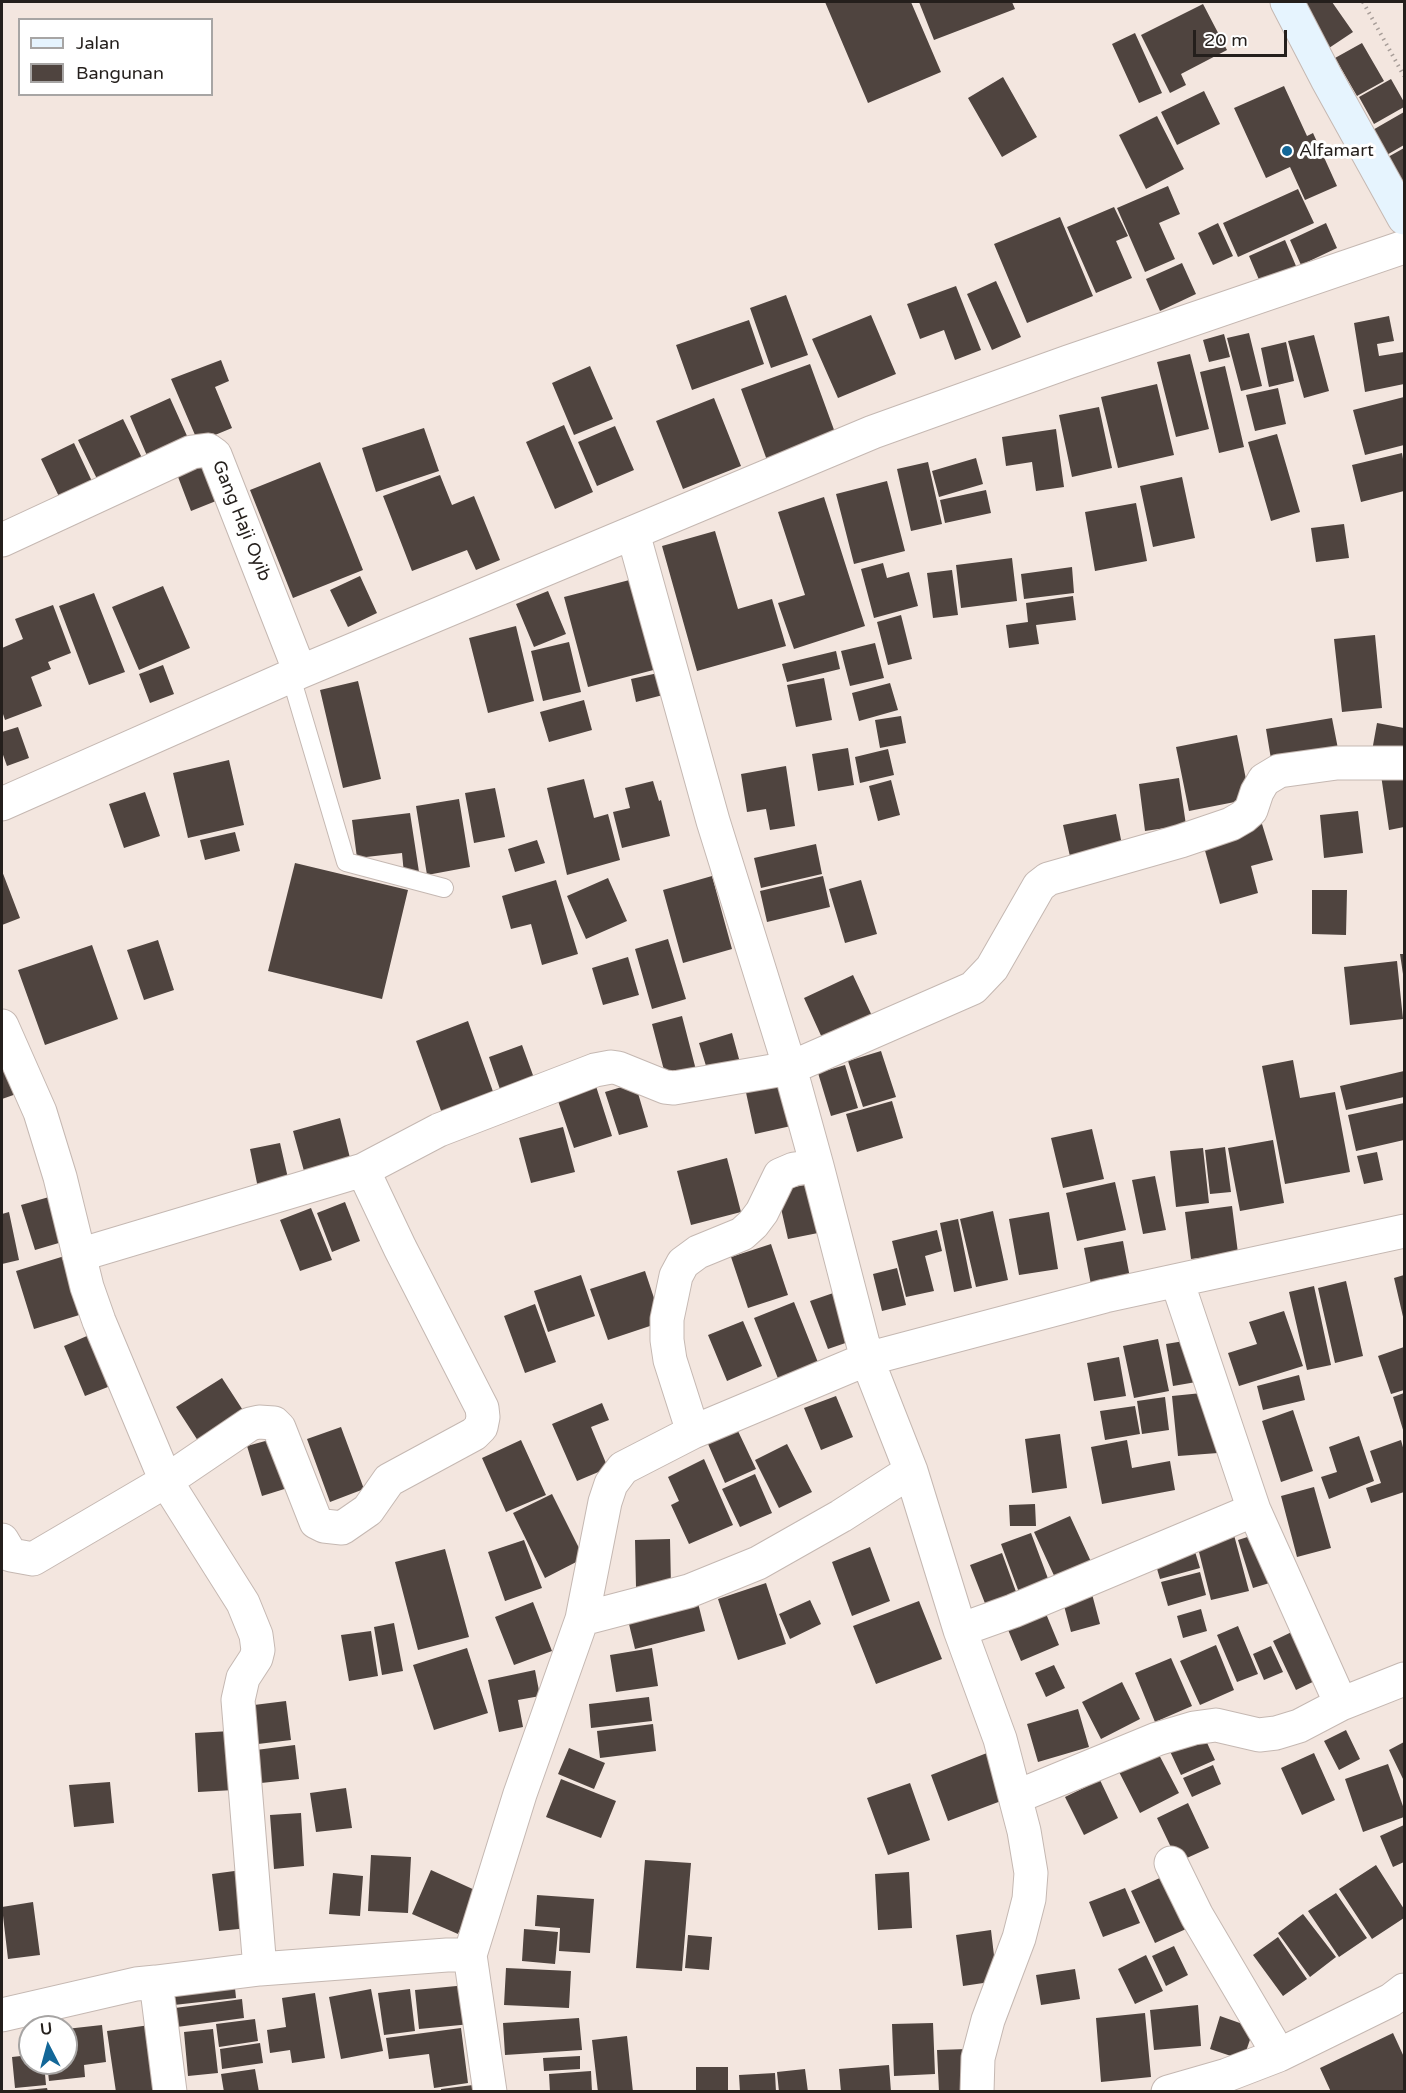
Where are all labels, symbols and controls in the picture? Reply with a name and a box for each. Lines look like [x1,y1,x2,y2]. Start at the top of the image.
legend [18,18,213,96]
scale bar [1196,18,1290,56]
text: 20 m [1204,29,1248,51]
text: Jalan [76,32,120,54]
text: Bangunan [76,62,164,84]
place label: Alfamart [1299,140,1374,162]
marker: Alfamart [1280,144,1294,158]
street label: Gang Haji Oyib [207,457,275,585]
north arrow [18,2015,78,2075]
text: U [39,2019,53,2040]

